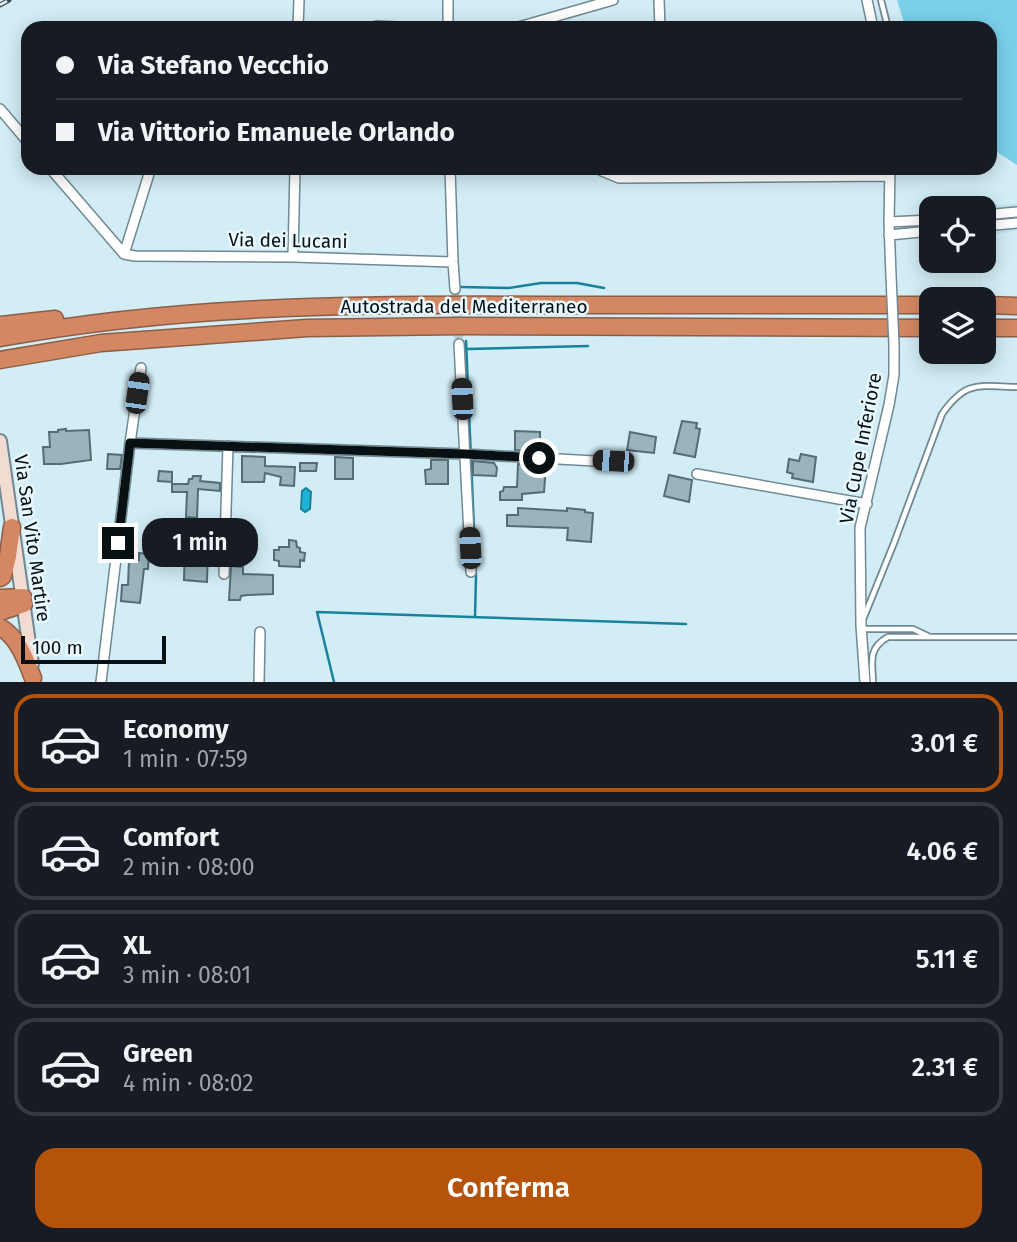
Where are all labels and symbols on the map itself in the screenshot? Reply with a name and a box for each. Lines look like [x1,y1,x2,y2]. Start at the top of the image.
street label: Via dei Lucani [228,228,348,253]
street label: Autostrada del Mediterraneo [340,295,588,318]
car [124,371,151,415]
street label: Via Cupe Inferiore [835,371,886,526]
car [451,377,474,421]
route start [523,442,555,474]
car [592,449,635,473]
street label: Via San Vito Martire [9,453,56,623]
callout: 1 min [142,518,258,568]
car [459,526,482,570]
route end [102,527,134,559]
scale bar [21,633,166,665]

